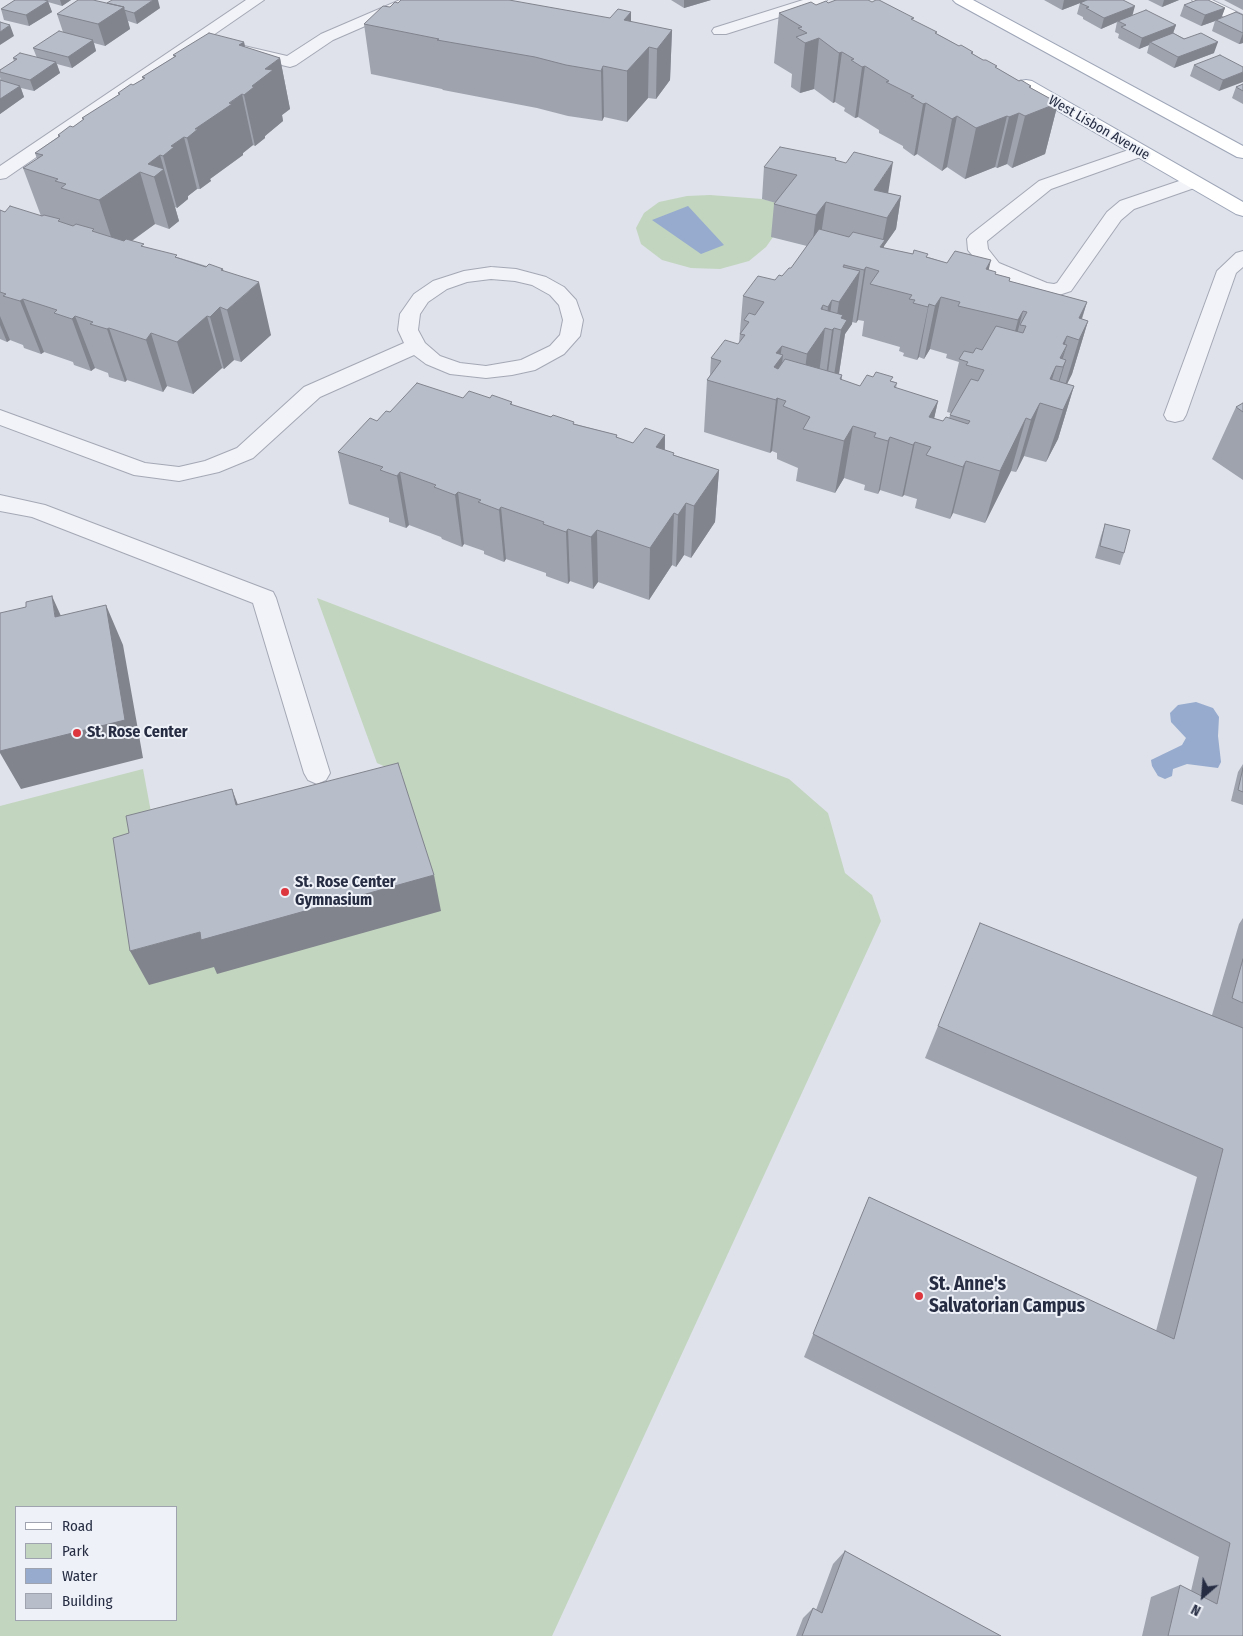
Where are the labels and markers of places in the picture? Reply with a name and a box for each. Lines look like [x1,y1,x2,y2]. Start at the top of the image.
place label: St. Rose Center [87,723,188,743]
marker: St. Rose Center [71,727,83,739]
place label: St. Rose Center Gymnasium [295,873,396,911]
marker: St. Rose Center Gymnasium [279,886,291,898]
place label: St. Anne's Salvatorian Campus [929,1274,1085,1318]
marker: St. Anne's Salvatorian Campus [913,1290,925,1302]

